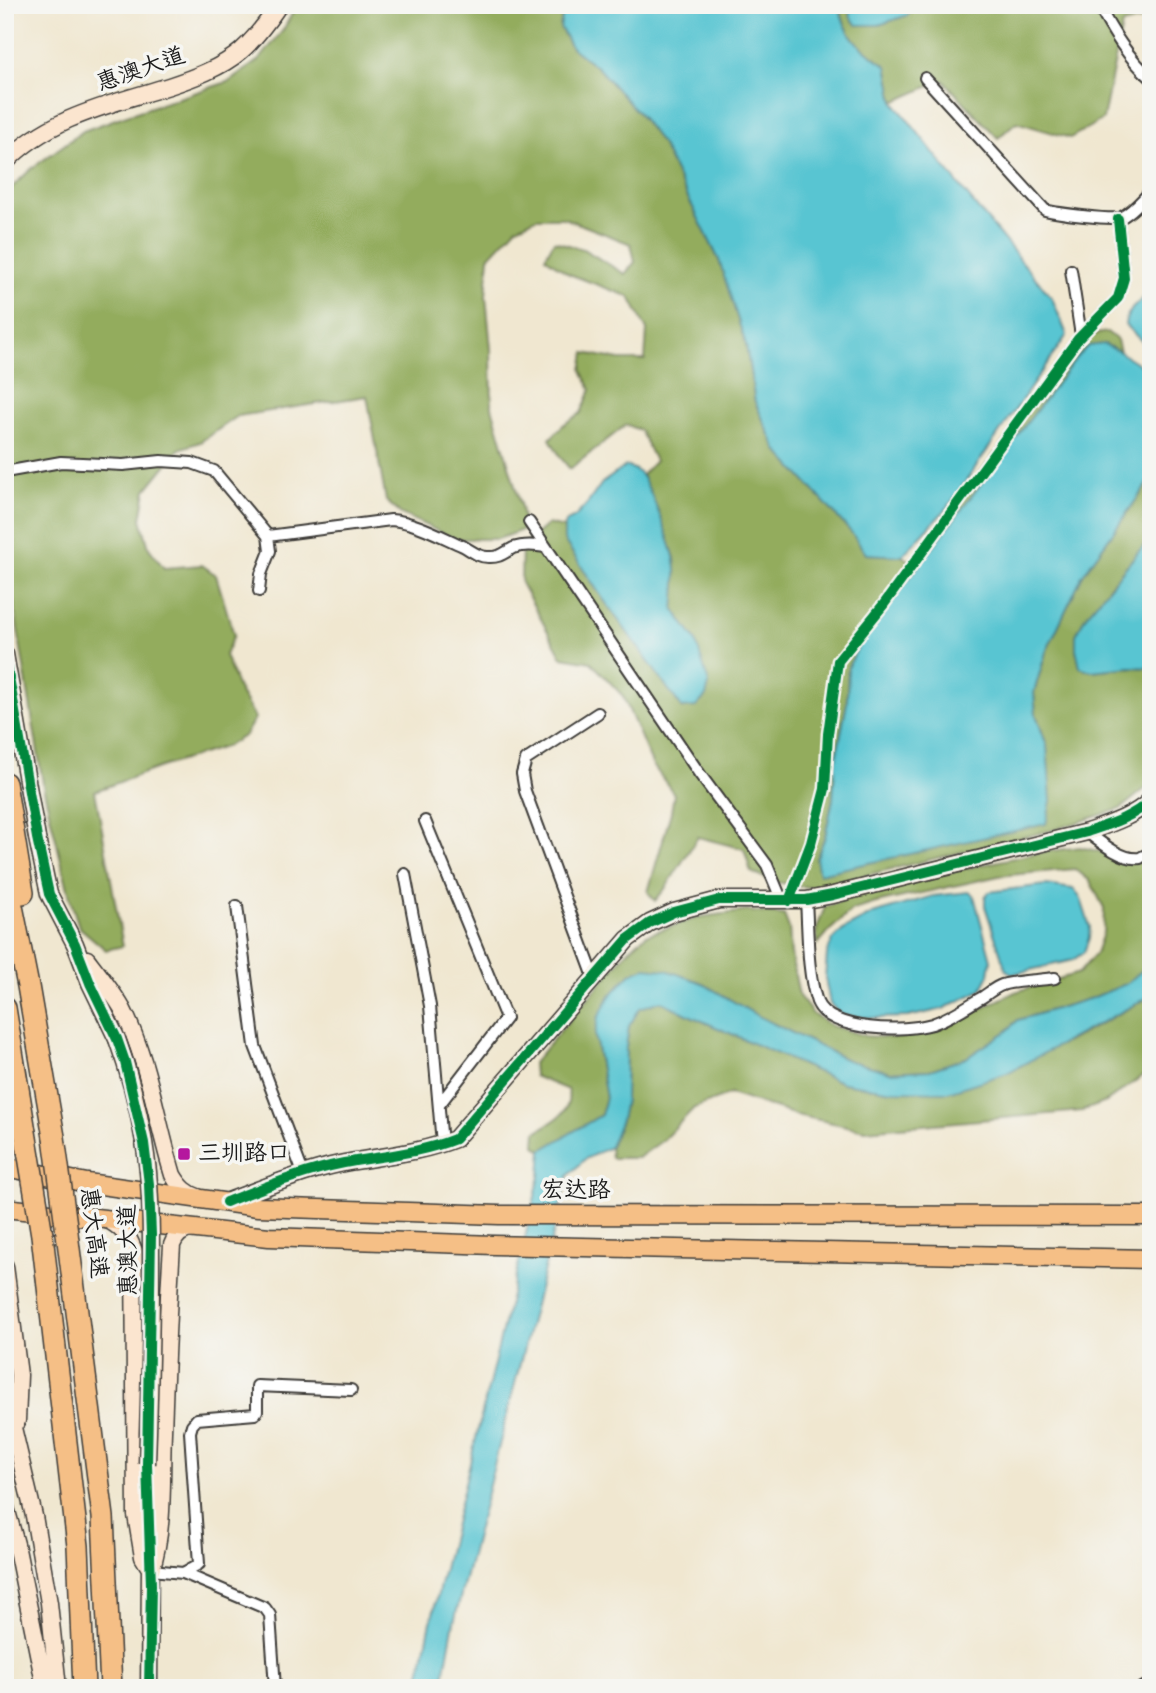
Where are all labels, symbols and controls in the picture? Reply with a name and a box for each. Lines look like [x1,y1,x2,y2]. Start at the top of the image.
street label: 惠澳大道 [93,41,189,99]
place label: 三圳路口 [198,1139,290,1169]
marker: 三圳路口 [176,1146,192,1162]
street label: 宏达路 [542,1176,611,1206]
street label: 惠大高速 [73,1186,113,1280]
street label: 惠澳大道 [113,1204,145,1296]

